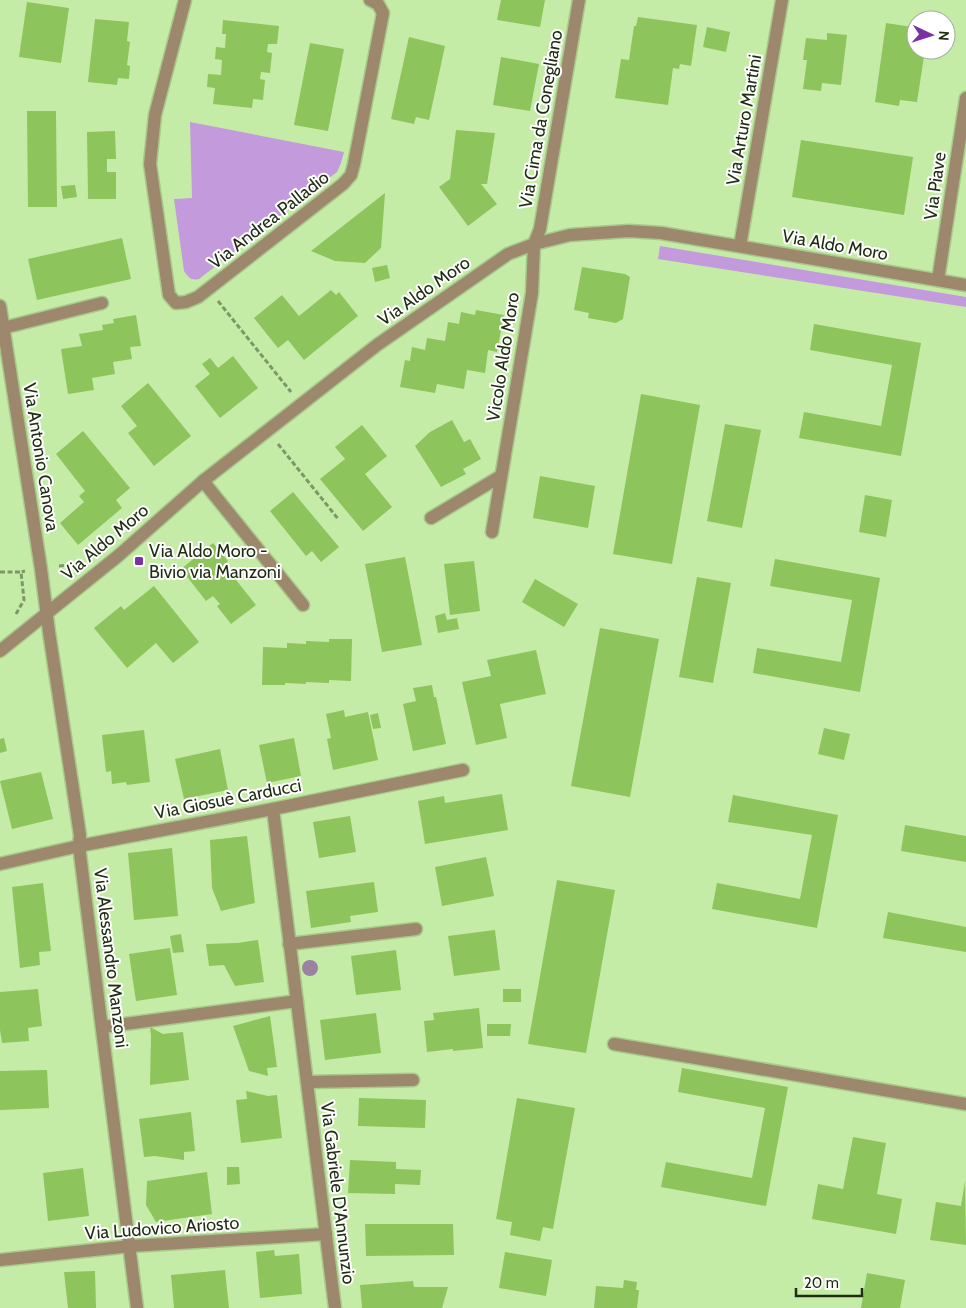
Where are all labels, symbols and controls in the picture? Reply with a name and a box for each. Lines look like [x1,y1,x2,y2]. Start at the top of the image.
north arrow [906,10,956,60]
street label: Via Cima da Conegliano [514,28,568,210]
text: N [935,30,953,41]
street label: Via Arturo Martini [722,53,766,187]
street label: Via Piave [919,151,951,221]
street label: Via Andrea Palladio [205,166,333,274]
street label: Via Aldo Moro [780,225,890,265]
street label: Via Aldo Moro [374,251,474,331]
street label: Vicolo Aldo Moro [482,291,524,423]
street label: Via Antonio Canova [18,381,64,533]
street label: Via Aldo Moro [57,499,153,585]
place label: Via Aldo Moro - Bivio via Manzoni [149,540,281,583]
marker: Via Aldo Moro - Bivio via Manzoni [133,555,145,567]
street label: Via Giosuè Carducci [153,774,303,824]
street label: Via Alessandro Manzoni [89,867,133,1049]
street label: Via Gabriele D'Annunzio [316,1101,360,1285]
street label: Via Ludovico Ariosto [84,1212,240,1244]
scale bar [796,1266,862,1298]
text: 20 m [804,1274,839,1292]

